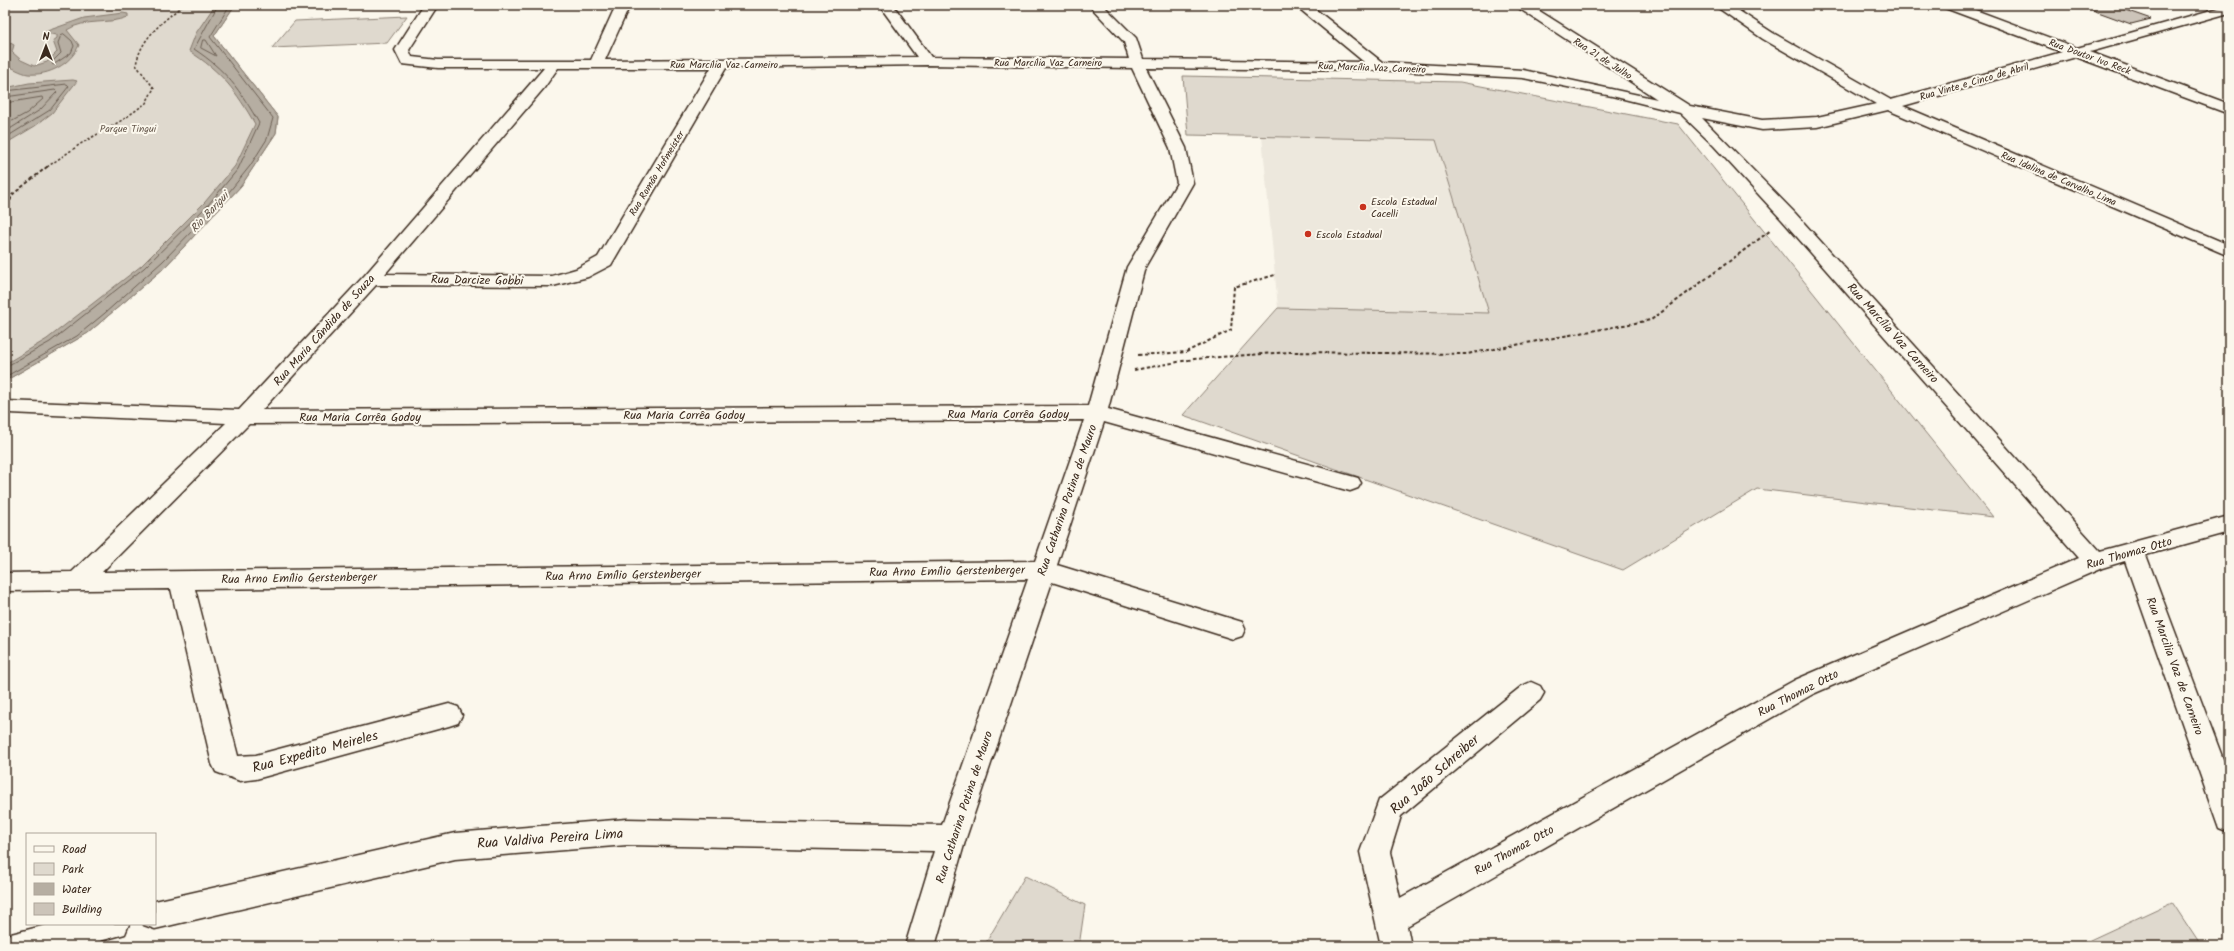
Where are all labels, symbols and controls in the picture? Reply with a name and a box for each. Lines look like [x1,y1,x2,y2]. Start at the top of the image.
north arrow [26,26,66,66]
text: N [43,28,50,46]
street label: Rua 21 de Julho [1570,34,1636,84]
street label: Rua Doutor Ivo Reck [2046,35,2133,79]
street label: Rua Marcília Vaz Carneiro [994,55,1102,71]
street label: Rua Marcília Vaz Carneiro [670,57,778,73]
street label: Rua Marcília Vaz Carneiro [1318,58,1427,78]
street label: Rua Vinte e Cinco de Abril [1918,59,2031,105]
park label: Parque Tingui [100,121,157,137]
street label: Rua Romão Hofmeister [625,127,689,219]
street label: Rua Idalina de Carvalho Lima [1998,147,2119,211]
water label: Rio Barigui [186,187,235,237]
place label: Escola Estadual Cacelli [1371,194,1437,222]
marker: Escola Estadual Cacelli [1358,202,1368,212]
place label: Escola Estadual [1316,227,1382,243]
marker: Escola Estadual [1303,229,1313,239]
street label: Rua Maria Cândida de Souza [269,270,380,390]
street label: Rua Darcize Gobbi [431,270,525,291]
street label: Rua Marcília Vaz Carneiro [1842,279,1943,388]
street label: Rua Maria Corrêa Godoy [947,405,1069,424]
street label: Rua Maria Corrêa Godoy [623,406,745,425]
street label: Rua Maria Corrêa Godoy [299,408,421,427]
street label: Rua Catharina Potina de Mauro [1033,422,1102,579]
street label: Rua Thomaz Otto [2084,532,2174,575]
street label: Rua Arno Emílio Gerstenberger [869,561,1026,582]
street label: Rua Arno Emílio Gerstenberger [545,565,702,586]
street label: Rua Arno Emílio Gerstenberger [221,568,378,589]
street label: Rua Marcilia Vaz de Carneiro [2141,594,2208,738]
street label: Rua Thomaz Otto [1754,665,1842,722]
street label: Rua Expedito Meireles [250,725,381,779]
street label: Rua Catharina Potina de Mauro [931,729,998,886]
street label: Rua João Schreiber [1385,729,1485,820]
street label: Rua Thomaz Otto [1471,821,1558,880]
street label: Rua Valdiva Pereira Lima [476,823,624,855]
legend [26,833,156,925]
text: Road [62,840,87,859]
text: Park [62,860,84,879]
text: Water [62,880,92,899]
text: Building [62,900,102,919]

